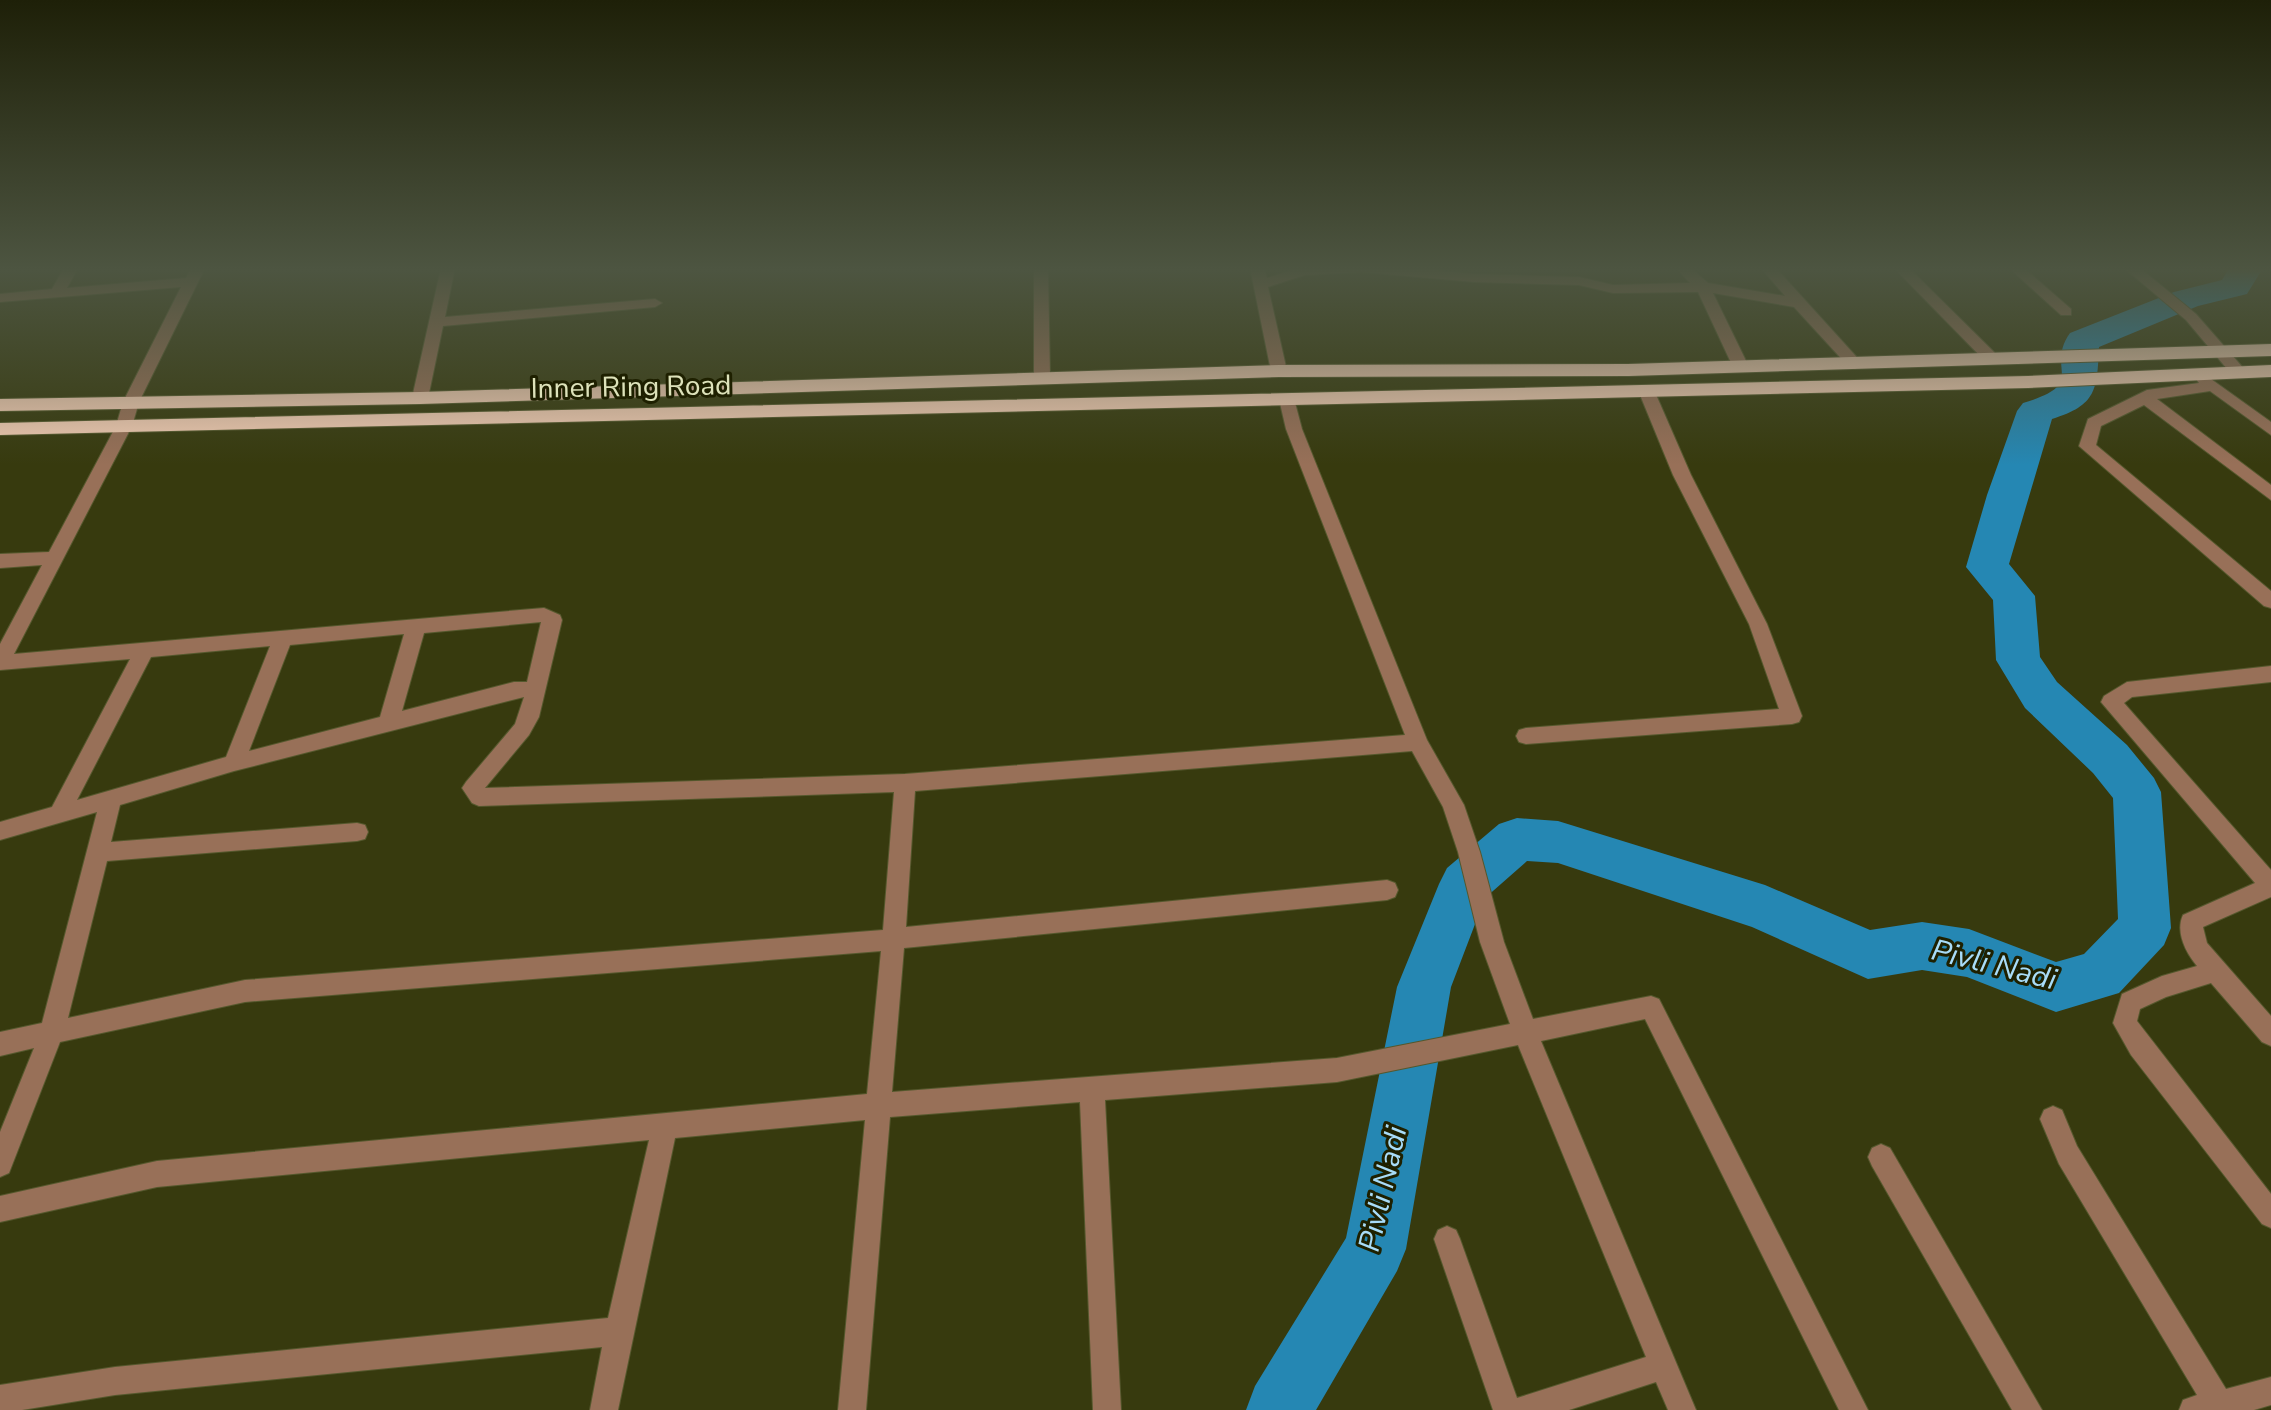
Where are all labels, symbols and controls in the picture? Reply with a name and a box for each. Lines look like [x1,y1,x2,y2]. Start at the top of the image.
street label: Inner Ring Road [530,366,732,408]
water label: Pivli Nadi [1927,930,2062,1001]
water label: Pivli Nadi [1349,1121,1418,1256]

